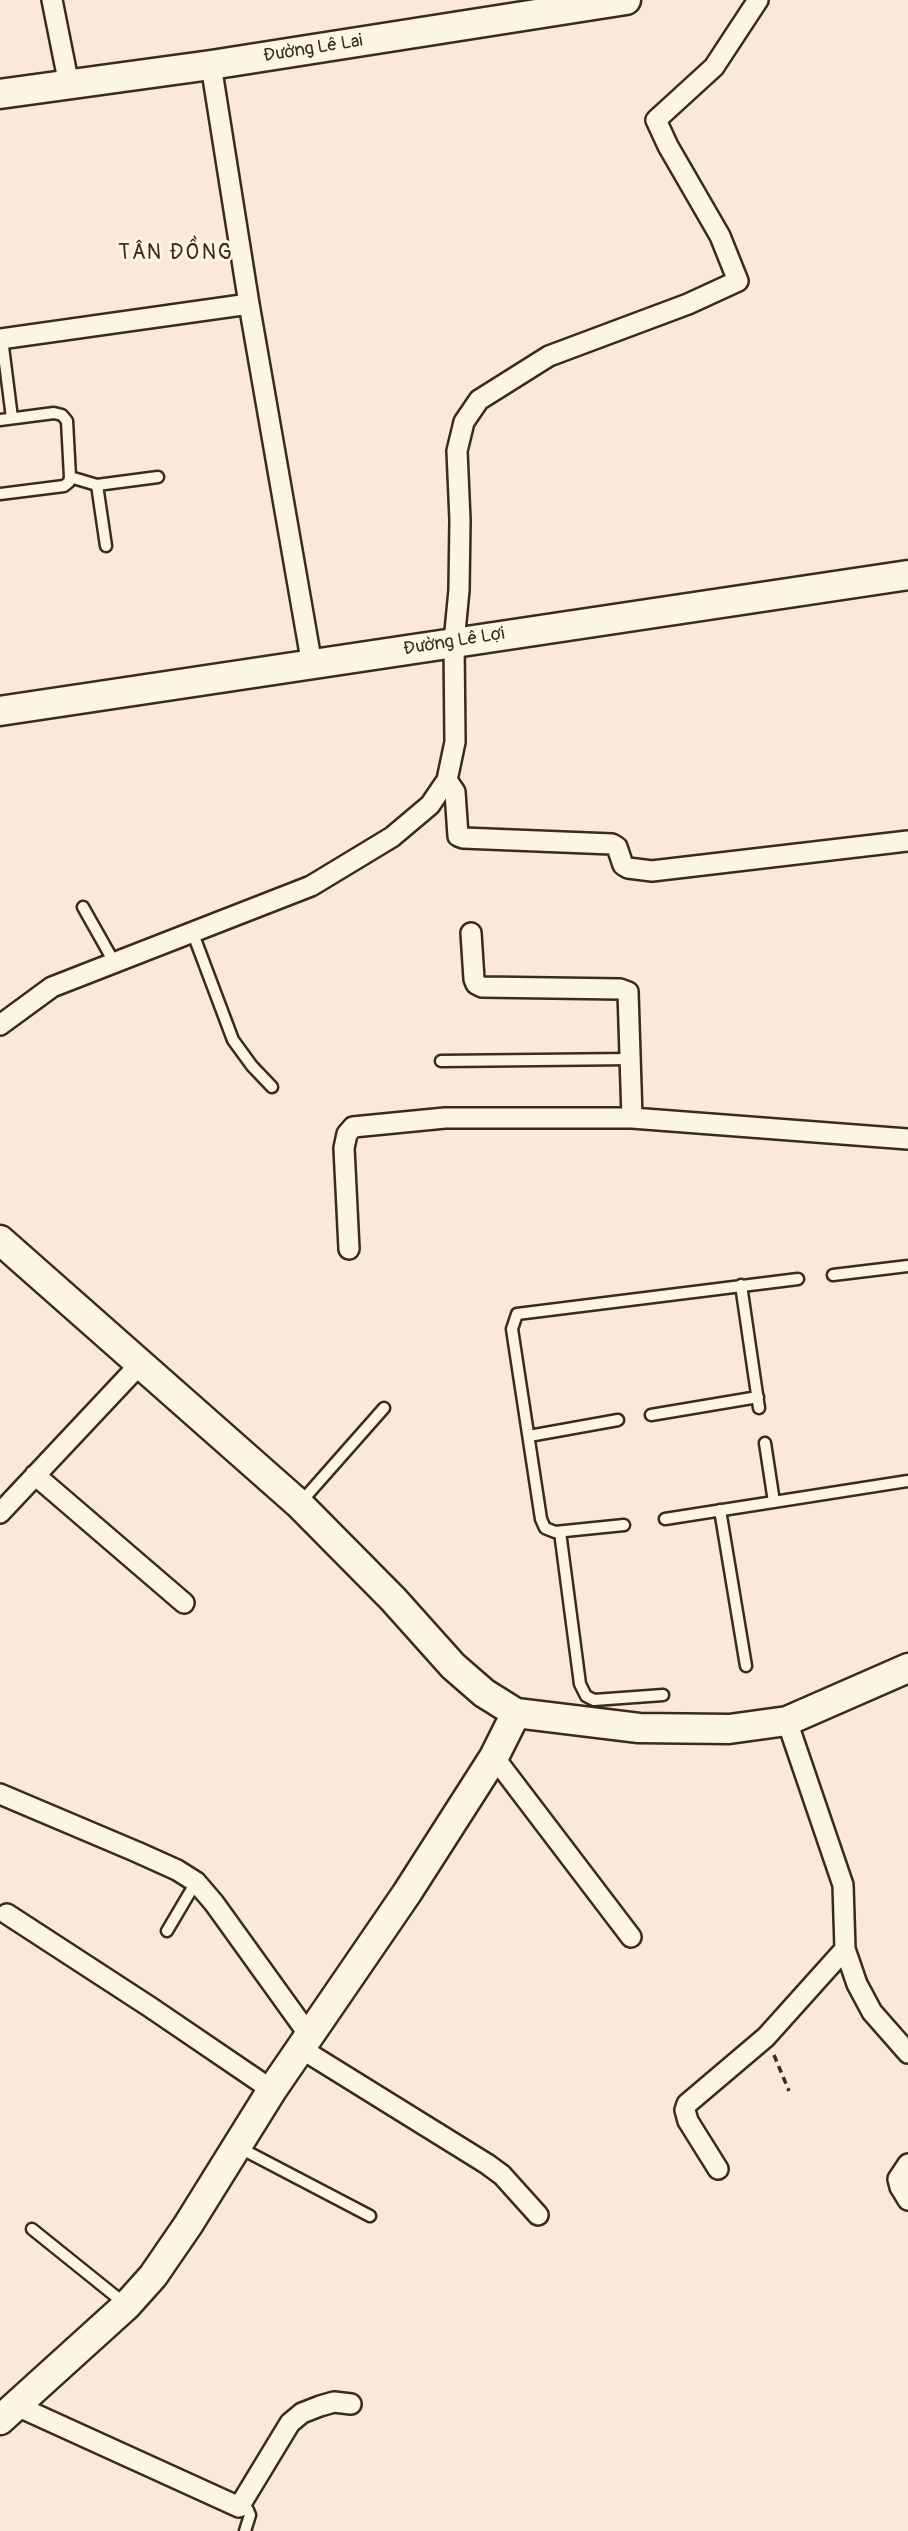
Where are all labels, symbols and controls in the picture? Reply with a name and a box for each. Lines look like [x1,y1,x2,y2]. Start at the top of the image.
street label: Đường Lê Lai [262,31,364,67]
district label: TÂN ĐỒNG [119,241,233,267]
street label: Đường Lê Lợi [402,623,506,661]

